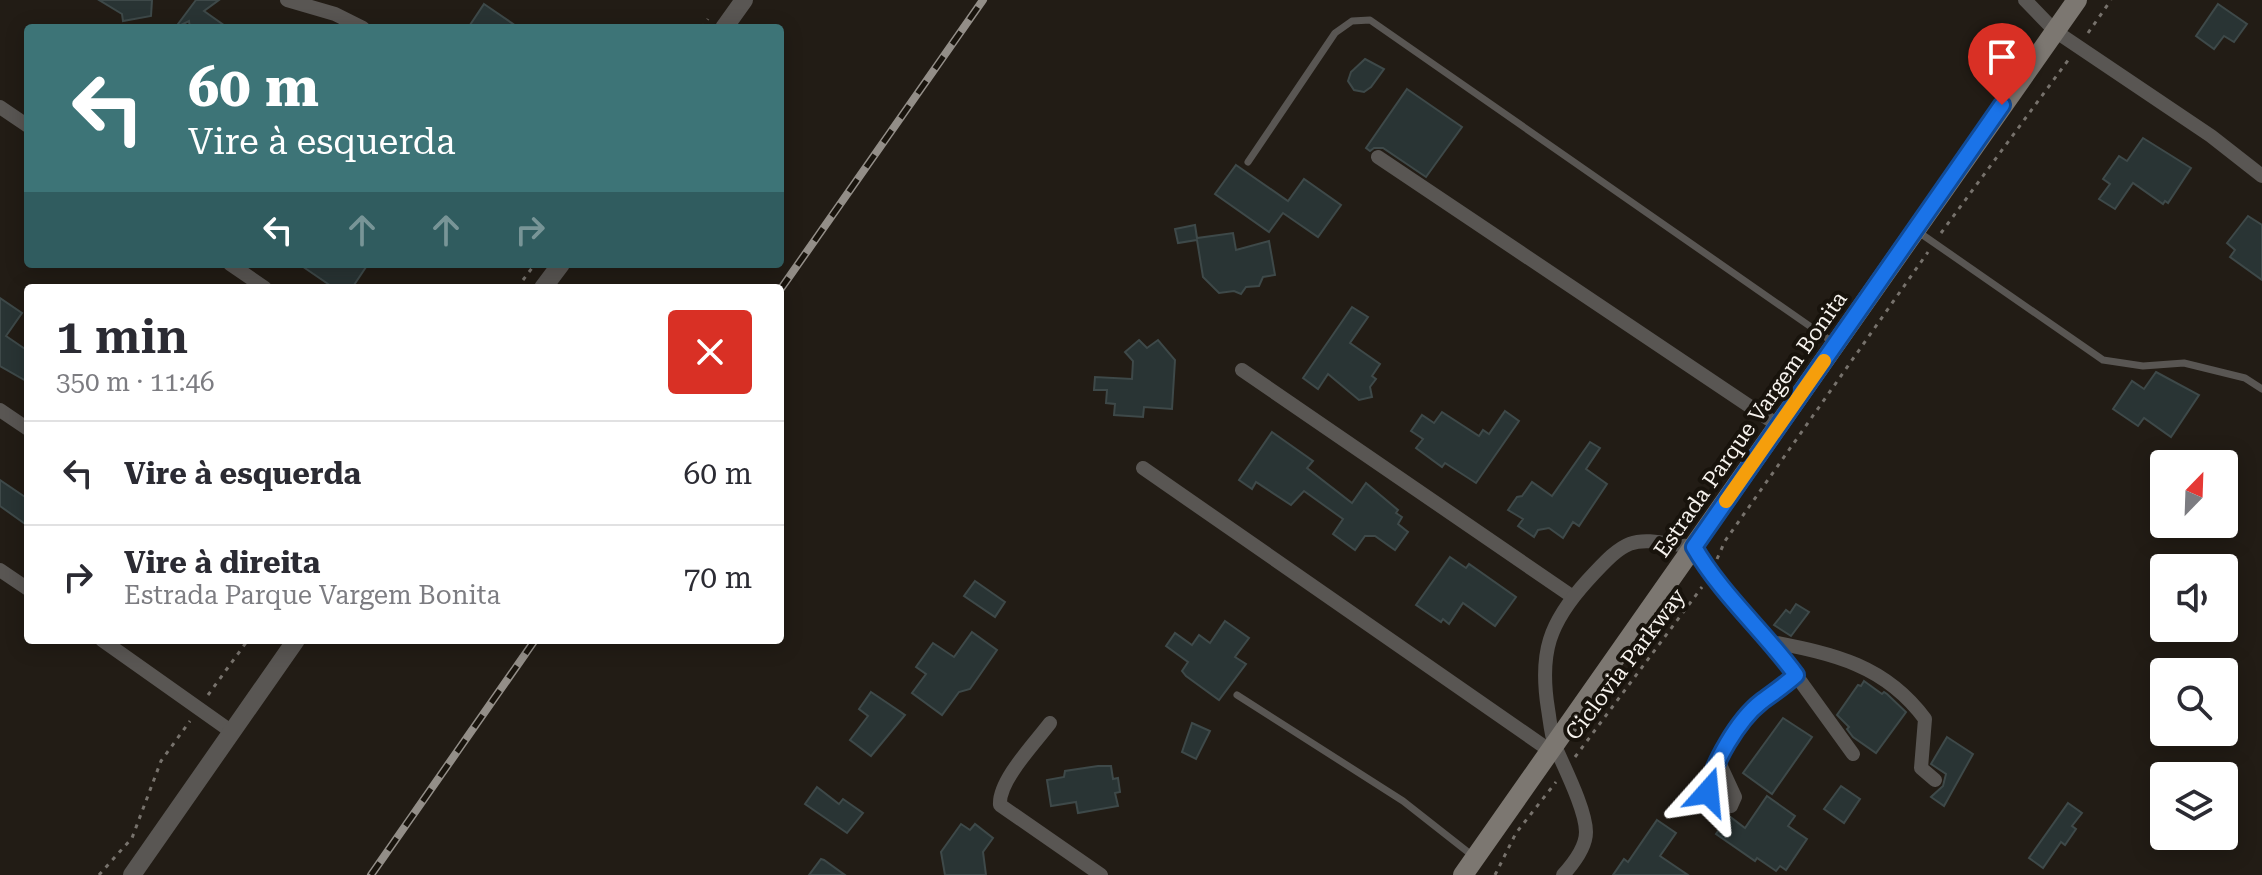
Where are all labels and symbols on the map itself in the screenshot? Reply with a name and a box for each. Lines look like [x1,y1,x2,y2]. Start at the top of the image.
pin [1968,23,2036,105]
street label: Estrada Parque Vargem Bonita [1649,287,1852,562]
north arrow [2150,450,2238,538]
street label: Ciclovia Parkway [1560,584,1690,745]
position arrow [1666,750,1750,834]

